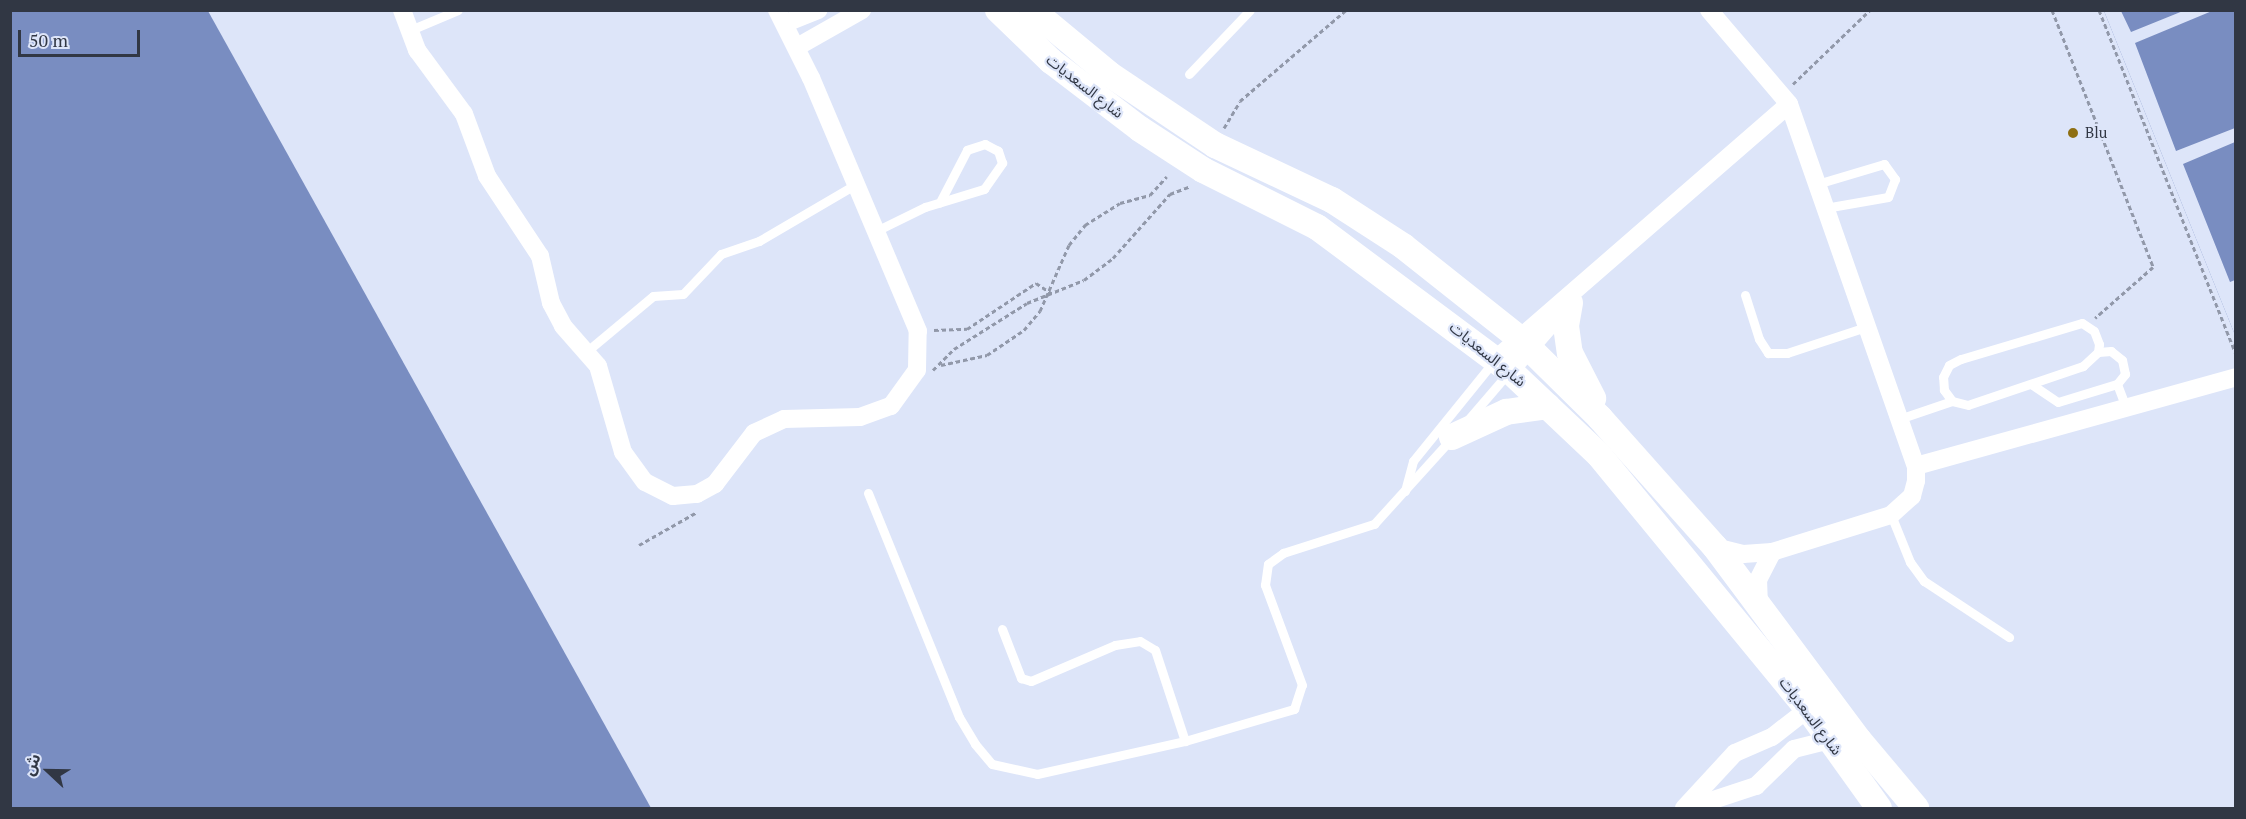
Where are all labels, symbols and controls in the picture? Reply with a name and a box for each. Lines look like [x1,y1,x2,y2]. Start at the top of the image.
scale bar [21,18,142,56]
text: 50 m [29,28,68,52]
street label: شارع السعديات [1043,50,1127,122]
place label: Blu [2085,124,2107,142]
marker: Blu [2066,126,2080,140]
street label: شارع السعديات [1446,318,1530,390]
street label: شارع السعديات [1776,674,1846,758]
north arrow [18,741,78,801]
text: ش [17,750,46,779]

